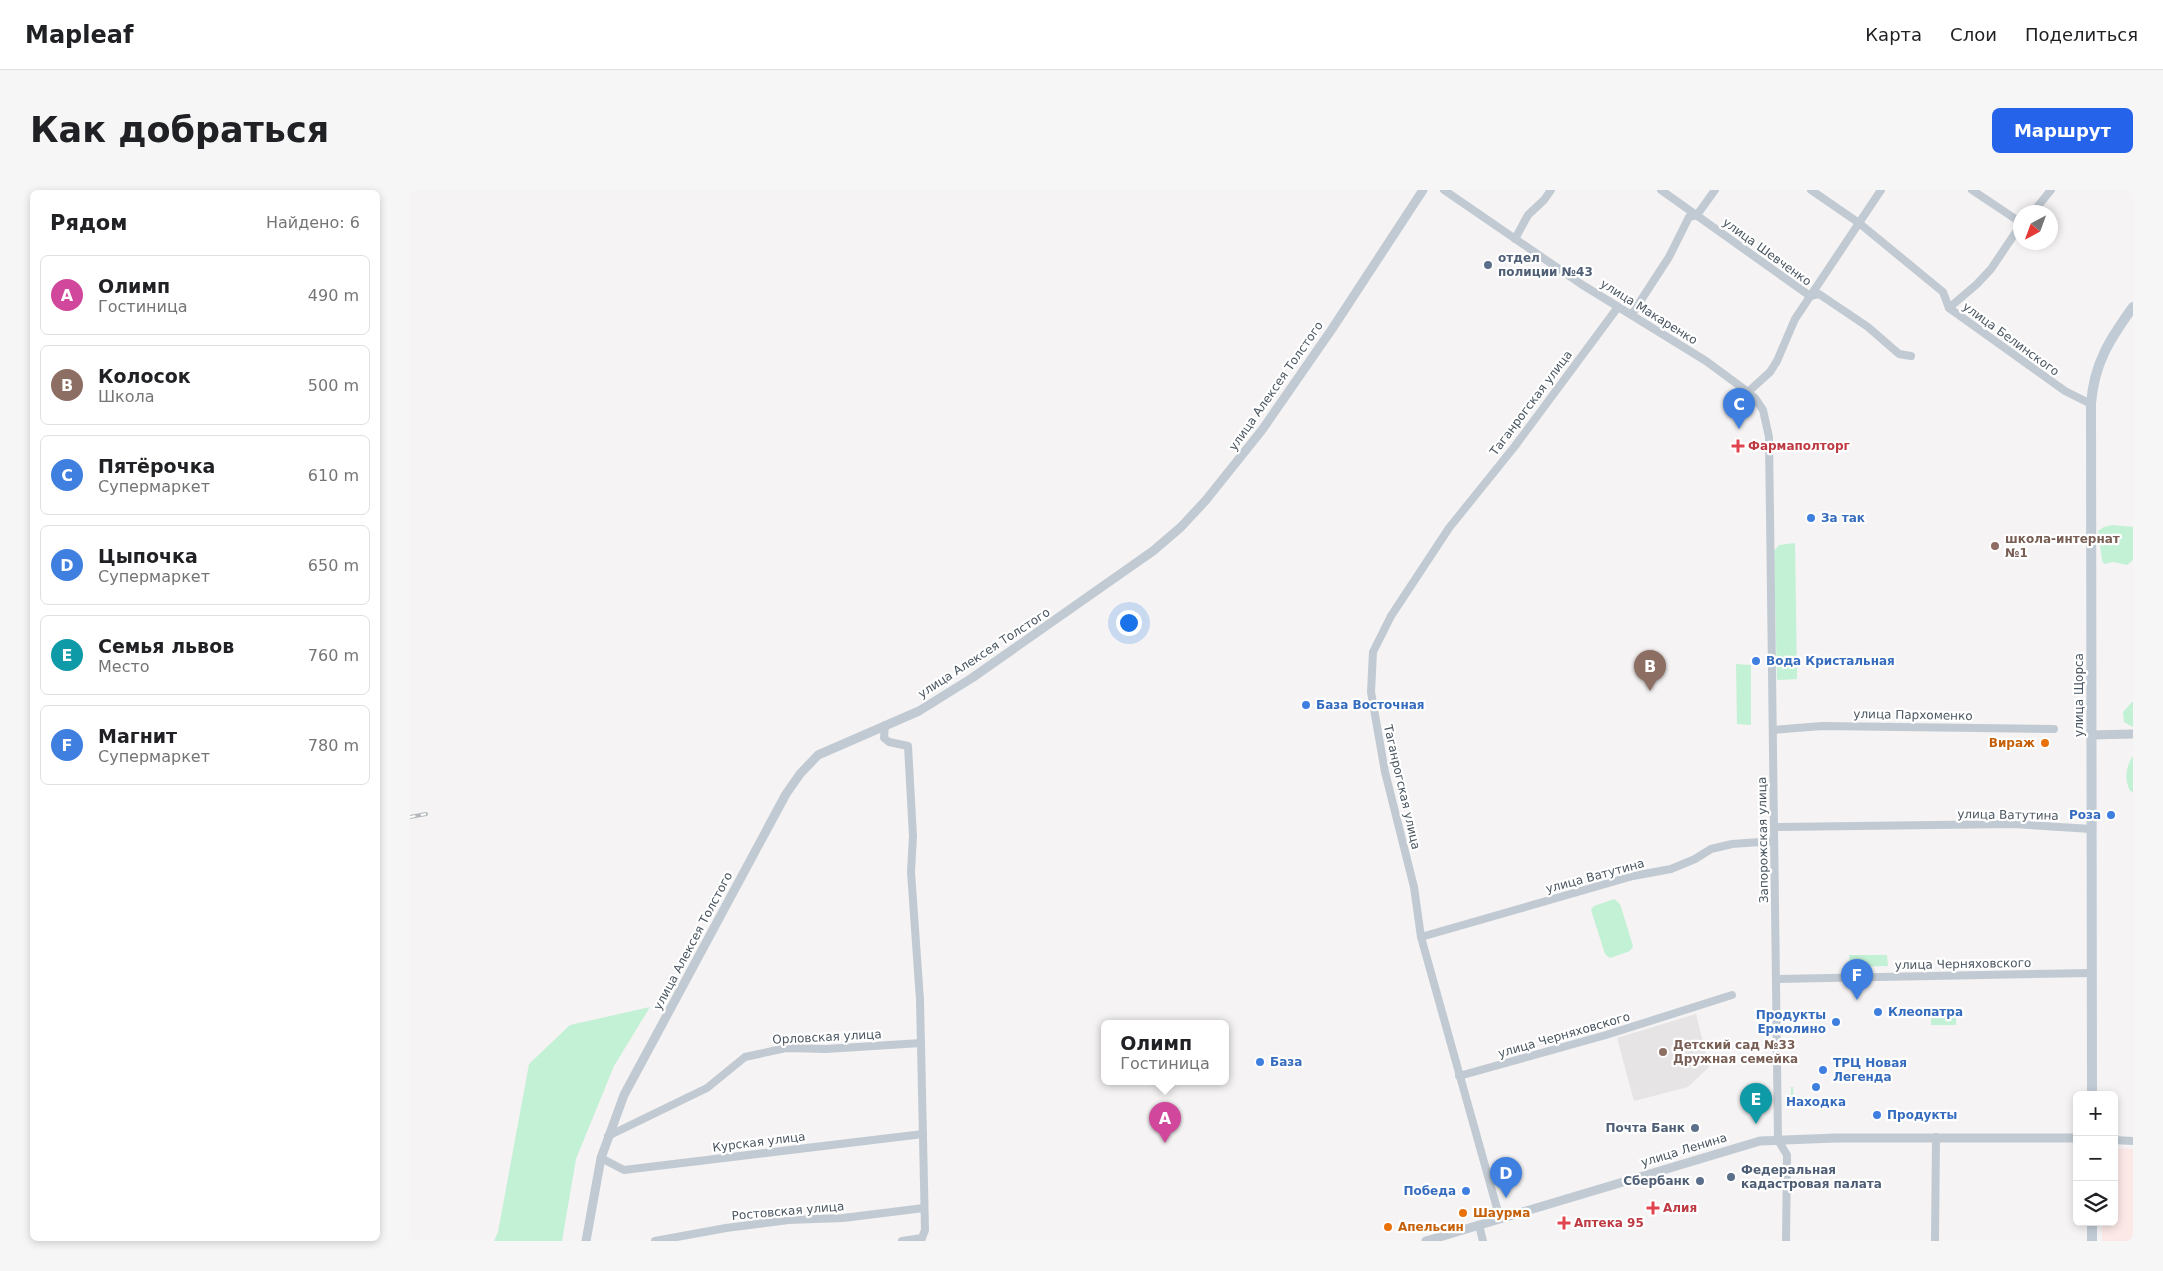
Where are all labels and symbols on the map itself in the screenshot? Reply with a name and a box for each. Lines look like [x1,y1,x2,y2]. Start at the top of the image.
north arrow [2013,205,2058,250]
street label: улица Шевченко [1720,215,1814,289]
place label: отдел полиции №43 [1498,251,1593,279]
marker: отдел полиции №43 [1482,259,1494,271]
street label: улица Макаренко [1598,276,1700,348]
street label: улица Белинского [1960,299,2062,379]
street label: улица Алексея Толстого [1226,319,1326,453]
street label: Таганрогская улица [1486,348,1575,459]
pin: C [1723,388,1755,429]
place label: Фармаполторг [1748,439,1850,453]
marker: Фармаполторг [1732,440,1744,452]
place label: За так [1821,511,1865,525]
marker: За так [1805,512,1817,524]
place label: школа-интернат №1 [2005,532,2120,560]
marker: школа-интернат №1 [1989,540,2001,552]
street label: улица Алексея Толстого [915,605,1053,701]
your location [1116,610,1142,636]
pin: B [1634,650,1666,691]
street label: улица Щорса [2072,653,2086,737]
place label: Вода Кристальная [1766,654,1895,668]
marker: Вода Кристальная [1750,655,1762,667]
place label: База Восточная [1316,698,1425,712]
marker: База Восточная [1300,699,1312,711]
street label: улица Пархоменко [1853,707,1973,723]
street label: Таганрогская улица [1381,722,1423,851]
place label: Вираж [1989,736,2035,750]
marker: Вираж [2039,737,2051,749]
street label: Запорожская улица [1755,777,1771,903]
street label: улица Ватутина [1957,807,2059,823]
place label: Роза [2069,808,2101,822]
marker: Роза [2105,809,2117,821]
street label: улица Ватутина [1544,856,1646,896]
street label: улица Алексея Толстого [651,870,735,1012]
street label: улица Черняховского [1895,956,2031,972]
pin: F [1841,959,1873,1000]
place label: Клеопатра [1888,1005,1963,1019]
marker: Клеопатра [1872,1006,1884,1018]
place label: Продукты Ермолино [1756,1008,1826,1036]
street label: улица Черняховского [1496,1009,1632,1061]
marker: Продукты Ермолино [1830,1016,1842,1028]
street label: Орловская улица [772,1027,882,1047]
place label: Детский сад №33 Дружная семейка [1673,1038,1798,1066]
marker: Детский сад №33 Дружная семейка [1657,1046,1669,1058]
place label: База [1270,1055,1302,1069]
marker: База [1254,1056,1266,1068]
place label: ТРЦ Новая Легенда [1833,1056,1907,1084]
marker: ТРЦ Новая Легенда [1817,1064,1829,1076]
marker: Находка [1810,1081,1822,1093]
pin: E [1740,1083,1772,1124]
place label: Находка [1786,1095,1846,1109]
pin: A [1149,1102,1181,1143]
place label: Продукты [1887,1108,1957,1122]
marker: Продукты [1871,1109,1883,1121]
place label: Почта Банк [1606,1121,1685,1135]
marker: Почта Банк [1689,1122,1701,1134]
street label: Курская улица [712,1129,806,1155]
street label: улица Ленина [1639,1130,1729,1170]
pin: D [1490,1157,1522,1198]
place label: Федеральная кадастровая палата [1741,1163,1882,1191]
marker: Федеральная кадастровая палата [1725,1171,1737,1183]
place label: Сбербанк [1623,1174,1690,1188]
marker: Сбербанк [1694,1175,1706,1187]
place label: Победа [1403,1184,1456,1198]
marker: Победа [1460,1185,1472,1197]
street label: Ростовская улица [731,1199,845,1223]
place label: Алия [1663,1201,1697,1215]
marker: Алия [1647,1202,1659,1214]
place label: Шаурма [1473,1206,1530,1220]
marker: Шаурма [1457,1207,1469,1219]
place label: Аптека 95 [1574,1216,1644,1230]
marker: Аптека 95 [1558,1217,1570,1229]
place label: Апельсин [1398,1220,1464,1234]
marker: Апельсин [1382,1221,1394,1233]

